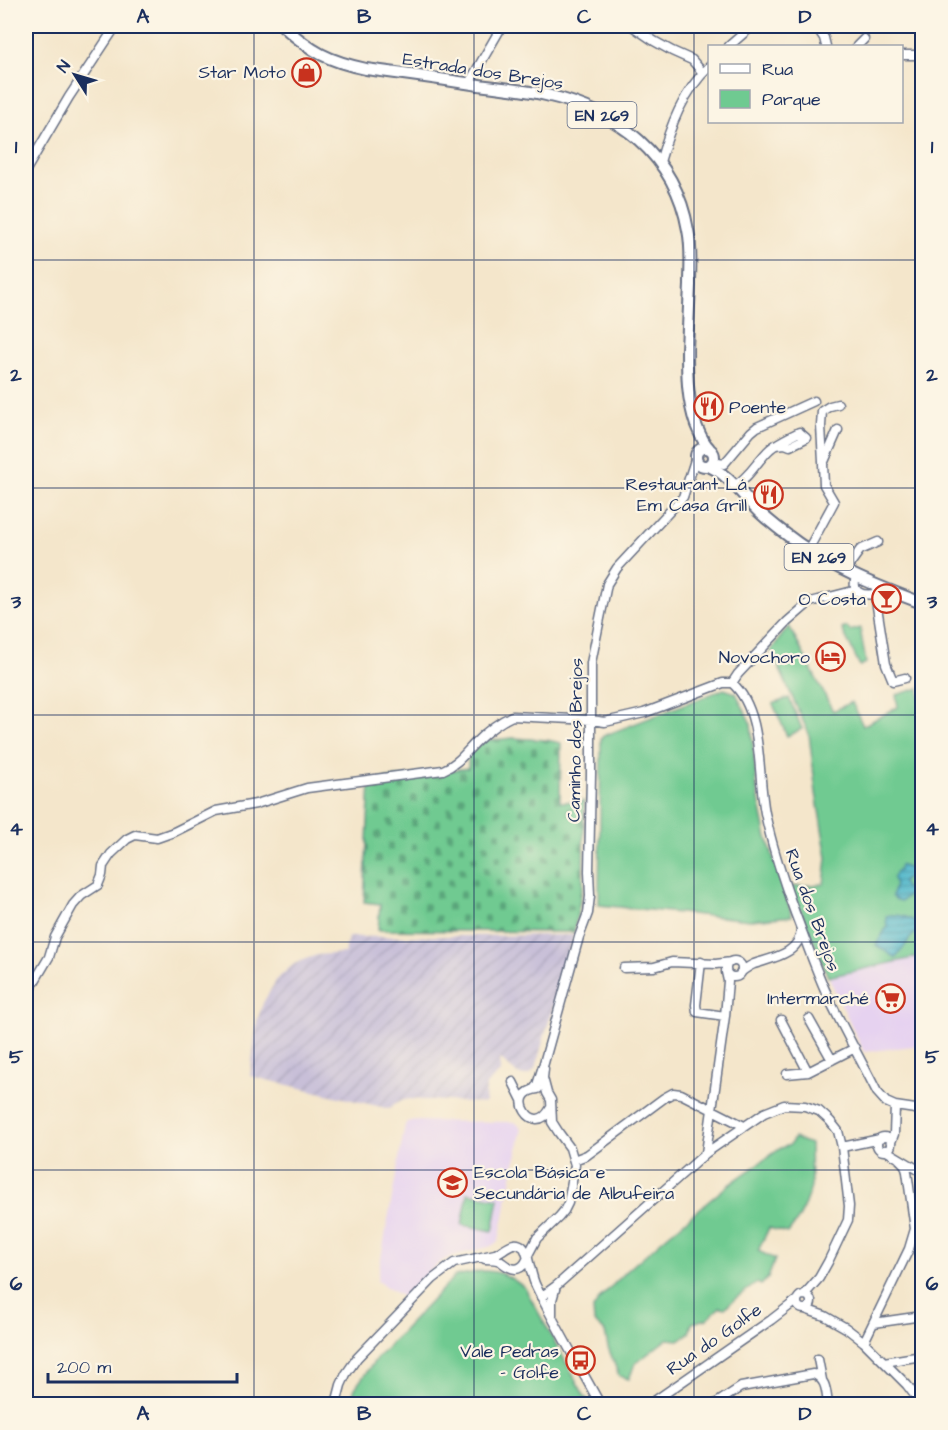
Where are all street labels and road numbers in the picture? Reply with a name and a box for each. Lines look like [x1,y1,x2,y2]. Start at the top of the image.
street label: Estrada dos Brejos [401,46,565,97]
road number: EN 269 [568,102,636,128]
road number: EN 269 [784,544,854,570]
street label: Caminho dos Brejos [562,658,589,822]
street label: Rua dos Brejos [779,845,846,975]
street label: Rua do Golfe [662,1297,767,1381]

